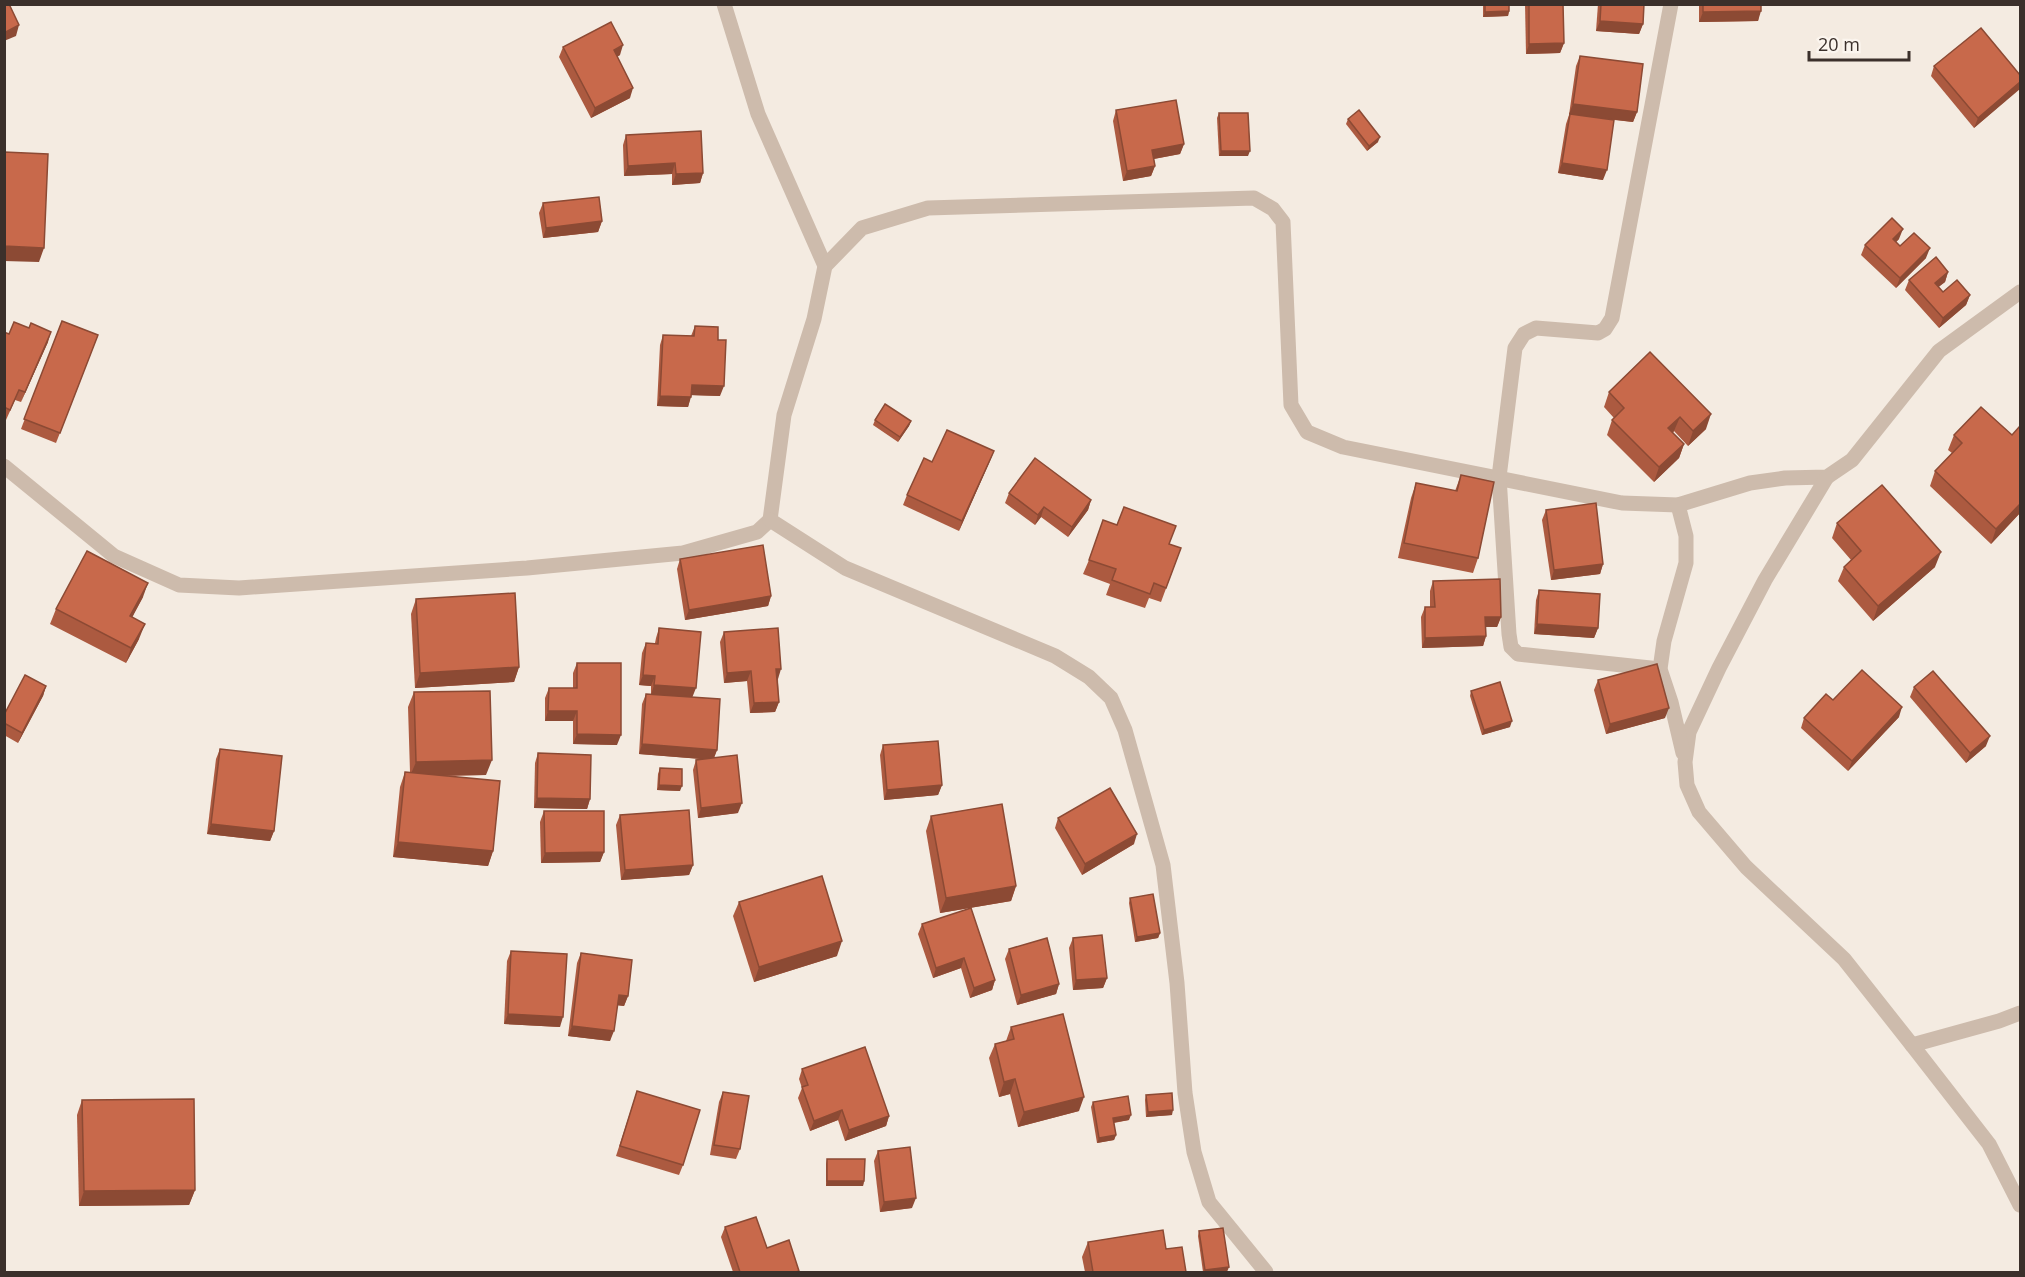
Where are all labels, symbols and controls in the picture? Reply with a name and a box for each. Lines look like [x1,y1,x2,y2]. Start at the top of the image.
scale bar [1809,24,1910,62]
text: 20 m [1818,32,1860,56]

